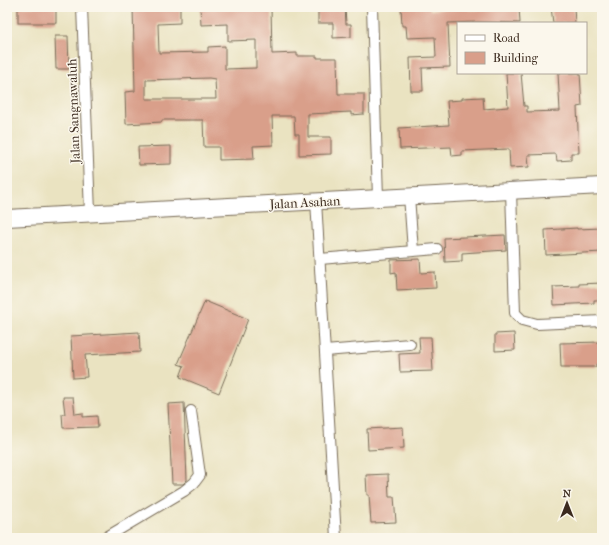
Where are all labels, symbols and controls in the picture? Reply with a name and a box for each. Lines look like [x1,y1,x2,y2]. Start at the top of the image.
legend [457,22,587,74]
text: Road [493,31,520,45]
text: Building [493,51,538,65]
street label: Jalan Sangnawaluh [64,58,83,165]
street label: Jalan Asahan [268,193,341,212]
north arrow [547,483,587,523]
text: N [563,487,572,500]

